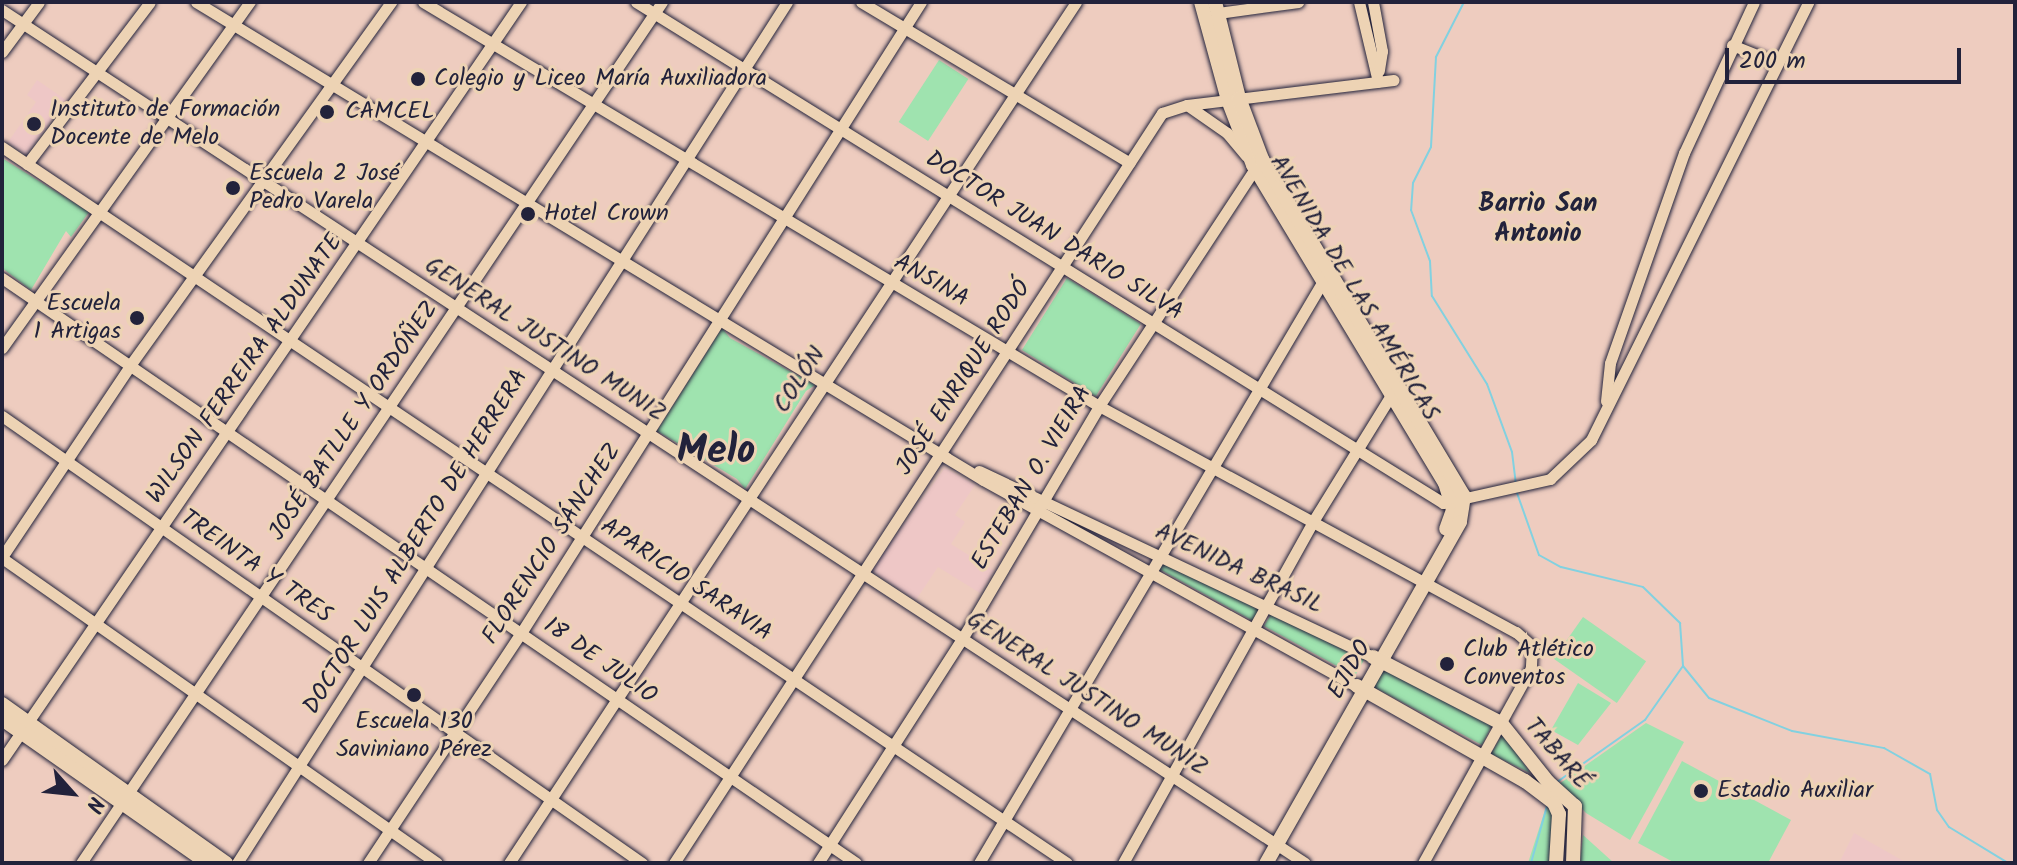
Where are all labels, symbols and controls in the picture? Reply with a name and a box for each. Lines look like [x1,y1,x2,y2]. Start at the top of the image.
scale bar [1729,32,1965,82]
text: 200 m [1739,42,1806,81]
place label: Colegio y Liceo María Auxiliadora [434,65,767,93]
marker: Colegio y Liceo María Auxiliadora [409,70,427,88]
place label: Instituto de Formación Docente de Melo [50,96,280,152]
place label: CAMCEL [345,98,434,126]
marker: CAMCEL [316,101,338,123]
marker: Instituto de Formación Docente de Melo [25,115,43,133]
street label: DOCTOR JUAN DARIO SILVA [920,145,1188,327]
street label: AVENIDA DE LAS AMÉRICAS [1263,150,1445,426]
place label: Escuela 2 José Pedro Varela [249,160,399,216]
marker: Escuela 2 José Pedro Varela [224,179,242,197]
district label: Barrio San Antonio [1479,189,1597,250]
place label: Hotel Crown [544,200,669,228]
marker: Hotel Crown [519,205,537,223]
street label: WILSON FERREIRA ALDUNATE [141,229,349,509]
street label: ANSINA [888,248,974,314]
street label: GENERAL JUSTINO MUNIZ [419,251,671,429]
street label: JOSÉ ENRIQUE RODÓ [890,275,1038,481]
place label: Escuela 1 Artigas [33,290,121,346]
street label: JOSÉ BATLLE Y ORDÓÑEZ [263,296,445,546]
marker: Escuela 1 Artigas [128,309,146,327]
street label: COLÓN [768,341,832,419]
street label: DOCTOR LUIS ALBERTO DE HERRERA [297,364,535,720]
street label: ESTEBAN O. VIEIRA [966,381,1098,575]
district label: Melo [677,427,755,475]
street label: FLORENCIO SÁNCHEZ [476,438,628,650]
street label: TREINTA Y TRES [175,504,337,630]
street label: APARICIO SARAVIA [595,512,777,648]
street label: AVENIDA BRASIL [1150,517,1328,621]
street label: GENERAL JUSTINO MUNIZ [961,605,1213,783]
street label: 18 DE JULIO [538,611,662,711]
street label: EJIDO [1322,636,1378,704]
place label: Club Atlético Conventos [1463,636,1594,692]
marker: Club Atlético Conventos [1438,655,1456,673]
marker: Escuela 130 Saviniano Pérez [405,686,423,704]
place label: Escuela 130 Saviniano Pérez [336,708,492,764]
street label: TABARÉ [1518,712,1596,796]
north arrow [32,753,112,833]
place label: Estadio Auxiliar [1717,777,1873,805]
marker: Estadio Auxiliar [1692,782,1710,800]
text: N [75,790,113,818]

